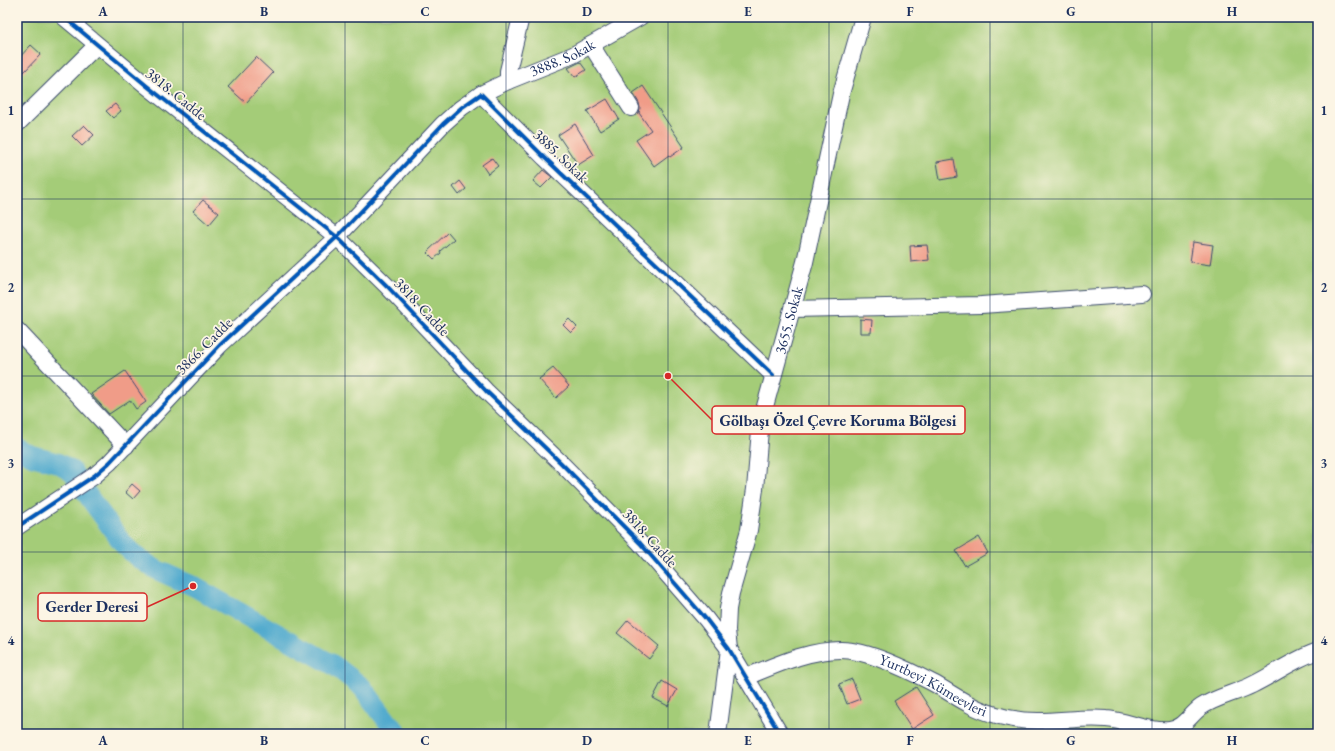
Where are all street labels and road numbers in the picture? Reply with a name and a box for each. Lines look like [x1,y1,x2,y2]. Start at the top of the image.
street label: 3888. Sokak [527,34,599,80]
street label: 3818. Cadde [142,63,211,124]
street label: 3885. Sokak [530,125,594,187]
street label: 3818. Cadde [391,274,454,340]
street label: 3655. Sokak [770,283,807,356]
street label: 3866. Cadde [171,313,236,378]
street label: 3818. Cadde [619,504,682,571]
street label: Yurtbeyi Kümeevleri [877,649,990,720]

